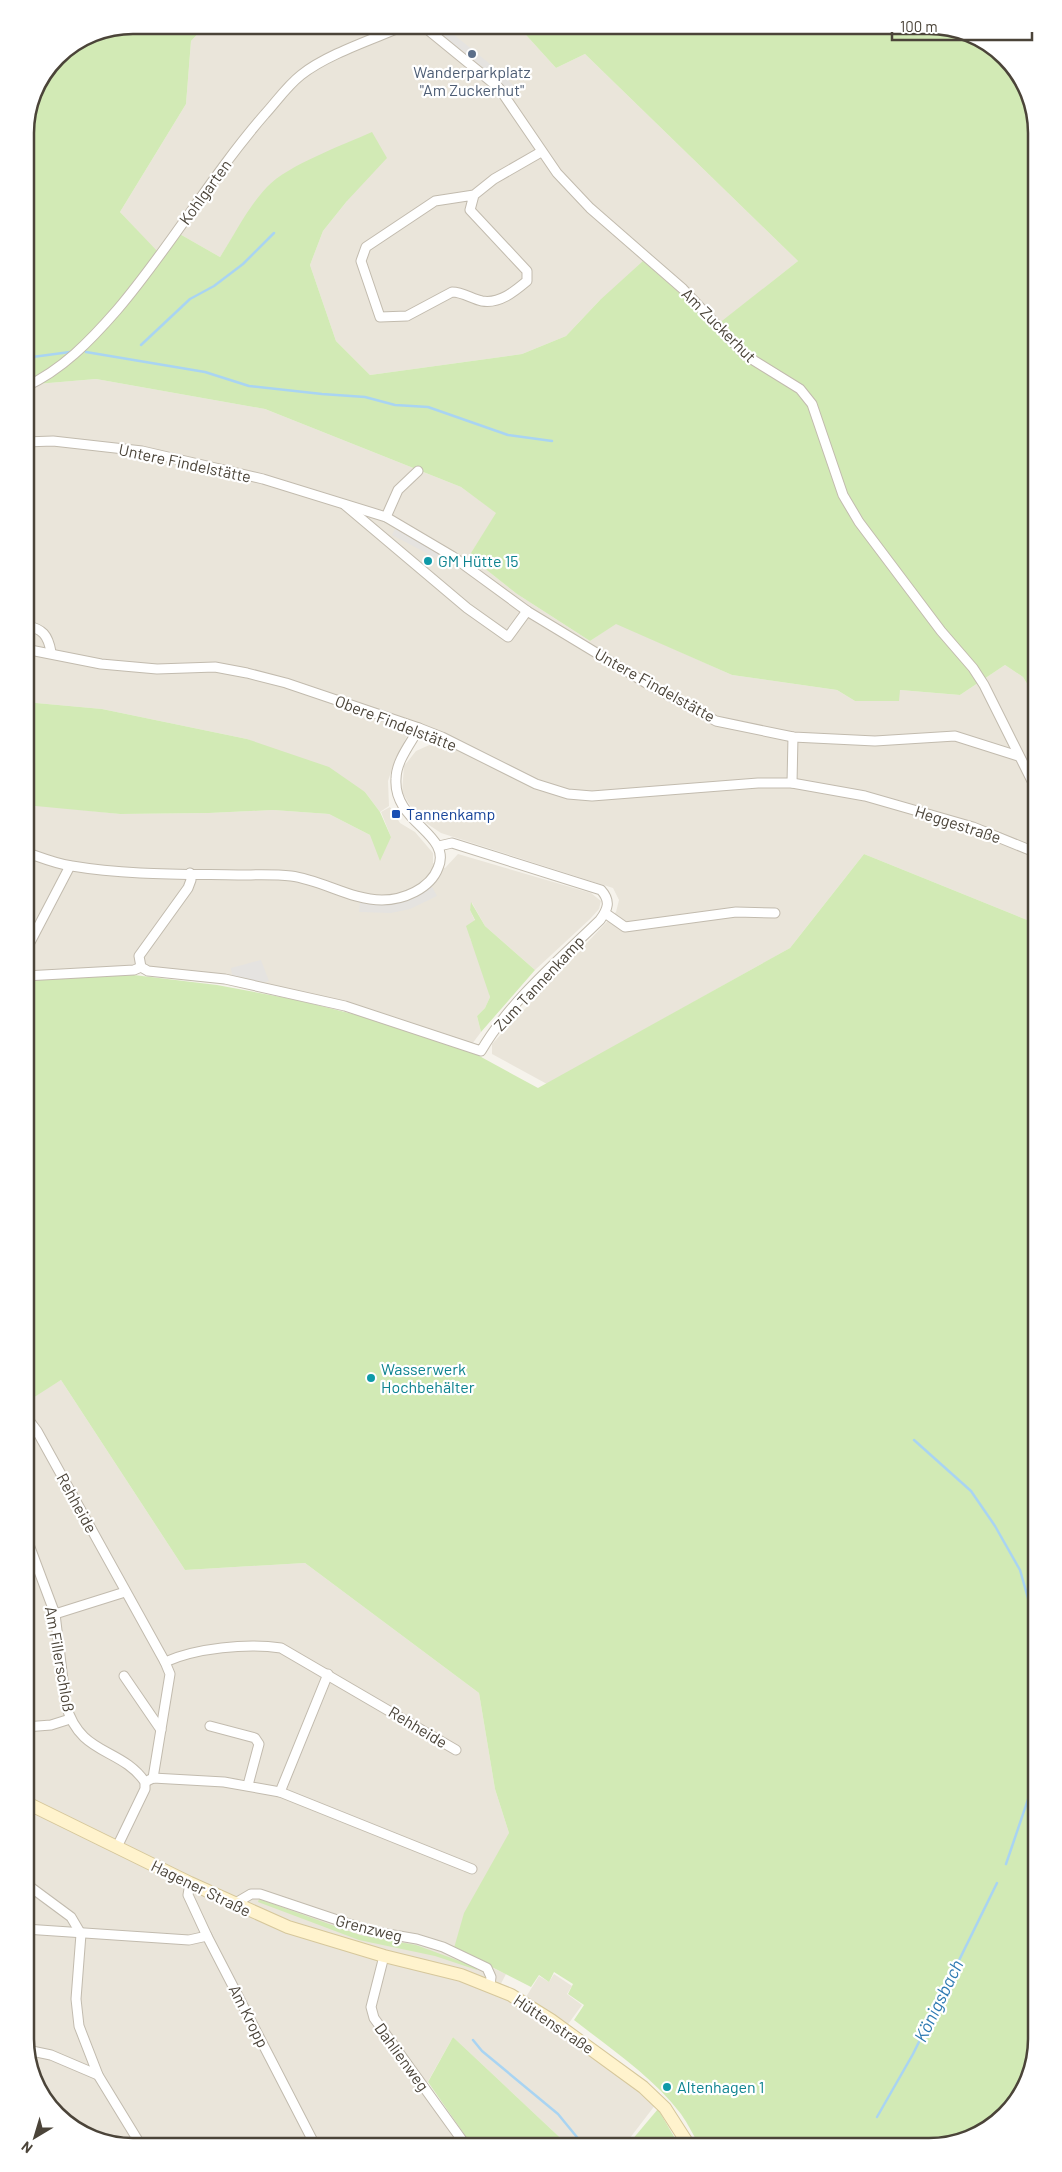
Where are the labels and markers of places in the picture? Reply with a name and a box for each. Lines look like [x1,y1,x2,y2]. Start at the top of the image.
marker: Wanderparkplatz "Am Zuckerhut" [466,48,478,60]
place label: Wanderparkplatz "Am Zuckerhut" [413,62,531,99]
place label: GM Hütte 15 [438,551,519,570]
marker: GM Hütte 15 [422,555,434,567]
place label: Tannenkamp [406,804,495,823]
marker: Tannenkamp [390,808,402,820]
place label: Wasserwerk Hochbehälter [381,1359,475,1396]
marker: Wasserwerk Hochbehälter [365,1372,377,1384]
place label: Altenhagen 1 [677,2077,764,2096]
marker: Altenhagen 1 [661,2081,673,2093]

